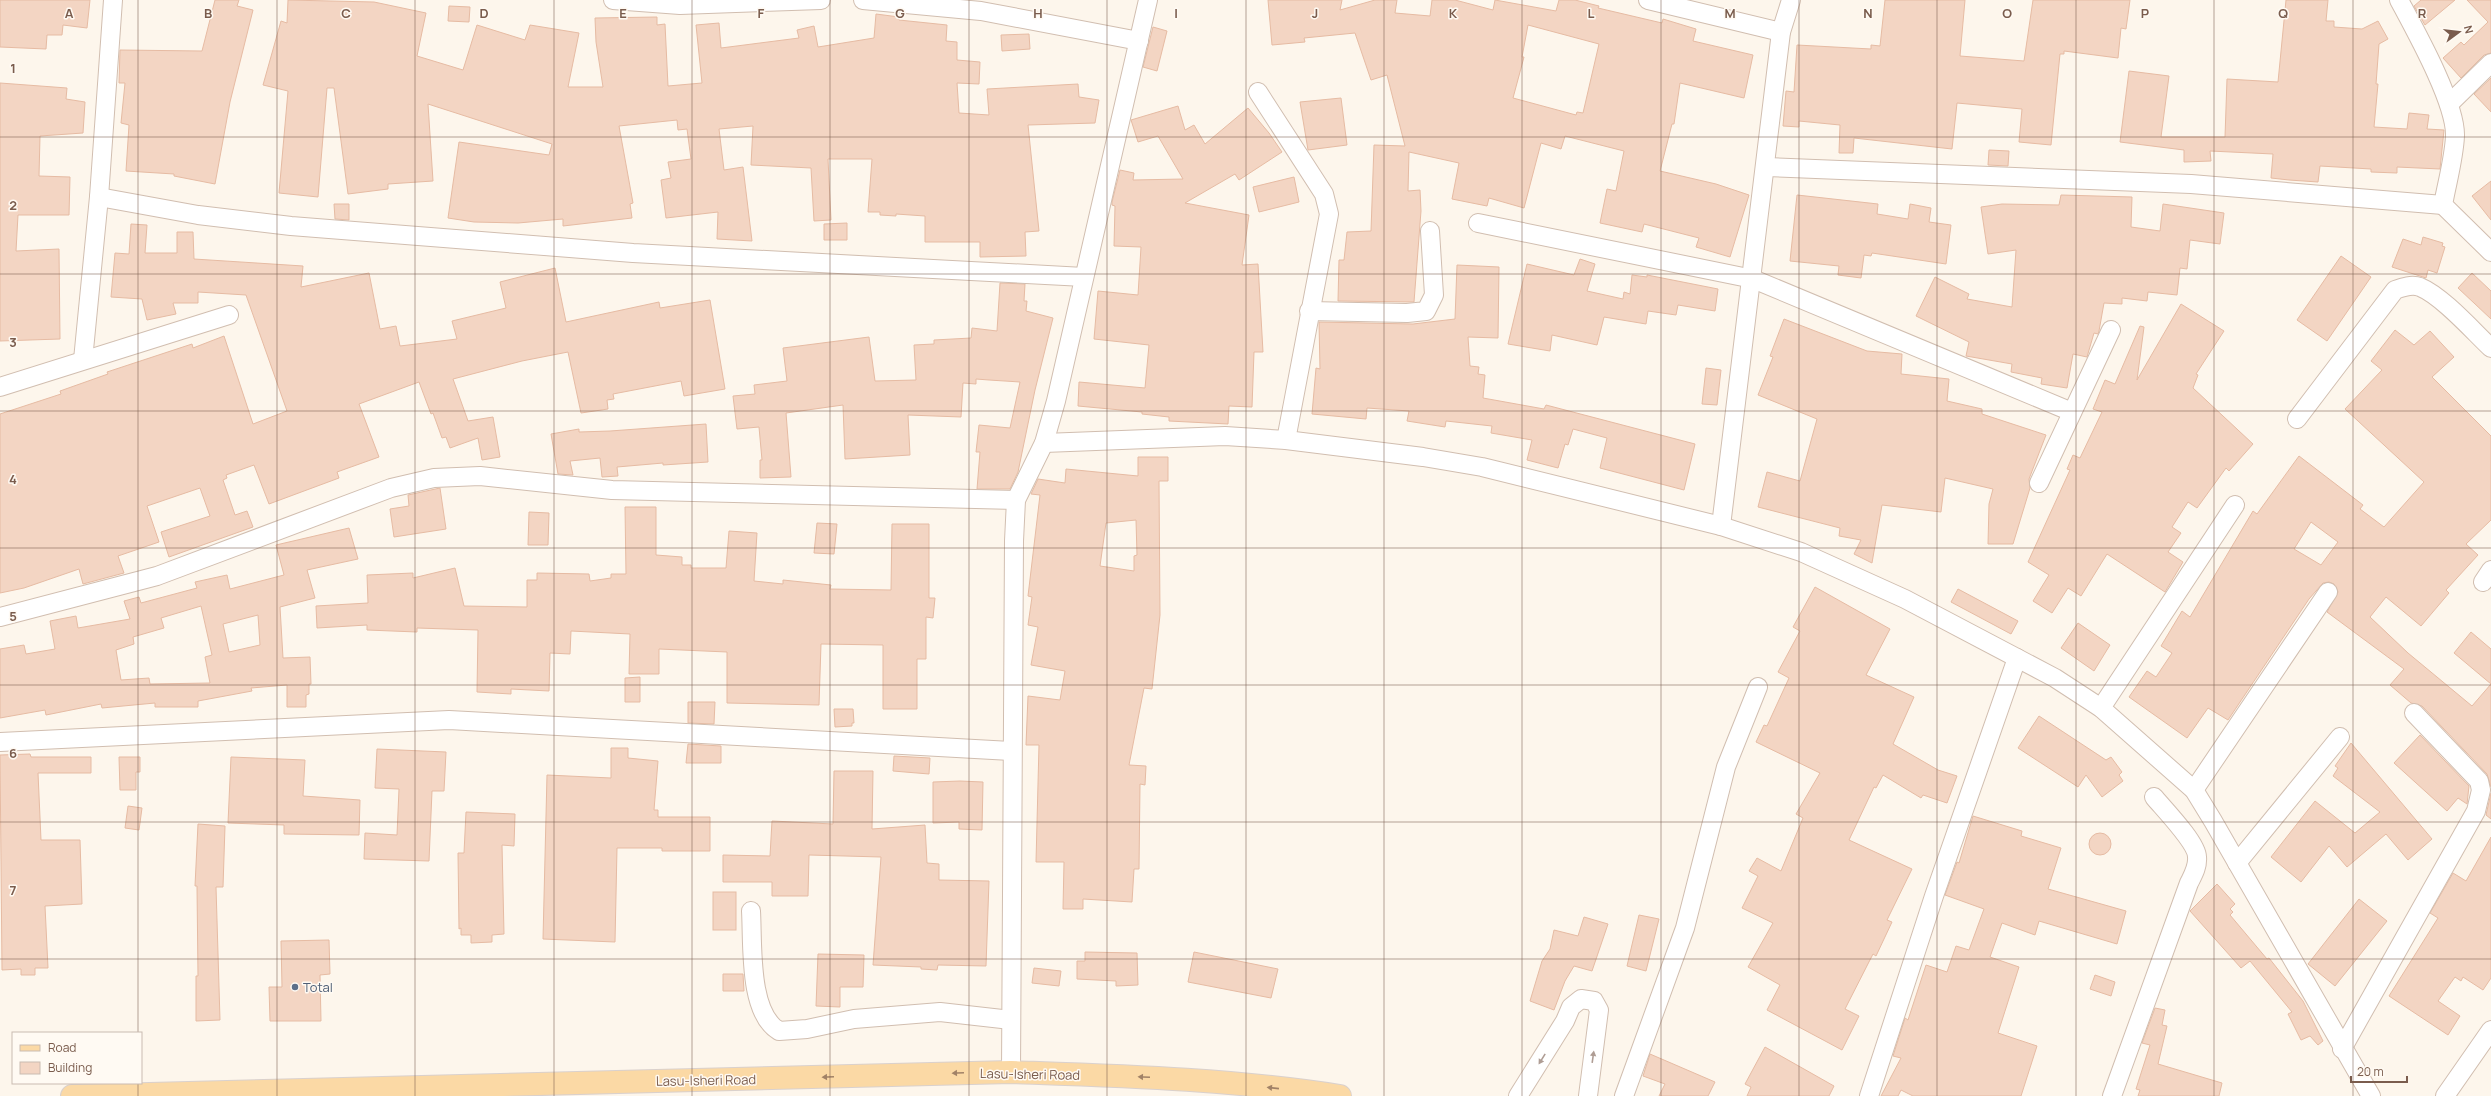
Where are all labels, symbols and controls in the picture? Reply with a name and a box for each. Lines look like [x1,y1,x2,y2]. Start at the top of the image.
text: A [65,4,74,22]
text: B [204,4,212,22]
text: C [341,4,351,22]
text: D [479,4,489,22]
text: E [619,4,627,22]
text: F [758,4,765,22]
text: G [895,4,905,22]
text: H [1033,4,1043,22]
text: I [1174,4,1178,22]
text: J [1312,4,1318,22]
text: K [1449,4,1458,22]
text: L [1588,4,1595,22]
text: M [1724,4,1736,22]
text: N [1863,4,1873,22]
text: O [2002,4,2012,22]
text: P [2141,4,2149,22]
text: Q [2278,4,2288,22]
text: R [2418,4,2427,22]
north arrow [2439,12,2479,52]
text: N [2461,24,2477,35]
text: 1 [10,59,16,77]
text: 2 [9,196,17,214]
text: 3 [9,333,17,351]
text: 4 [9,470,17,488]
text: 5 [9,607,17,625]
text: 6 [9,744,17,762]
text: 7 [10,881,17,899]
place label: Total [303,978,333,996]
marker: Total [290,982,300,992]
legend [12,1032,142,1084]
text: Road [48,1039,76,1056]
one-way arrow [1590,1051,1596,1063]
one-way arrow [1538,1053,1545,1064]
scale bar [2351,1058,2407,1084]
text: Building [48,1059,92,1076]
text: 20 m [2357,1063,2384,1080]
street label: Lasu-Isheri Road [980,1064,1080,1084]
street label: Lasu-Isheri Road [656,1070,756,1090]
one-way arrow [951,1070,964,1076]
one-way arrow [821,1074,834,1080]
one-way arrow [1138,1074,1150,1081]
one-way arrow [1267,1084,1279,1091]

